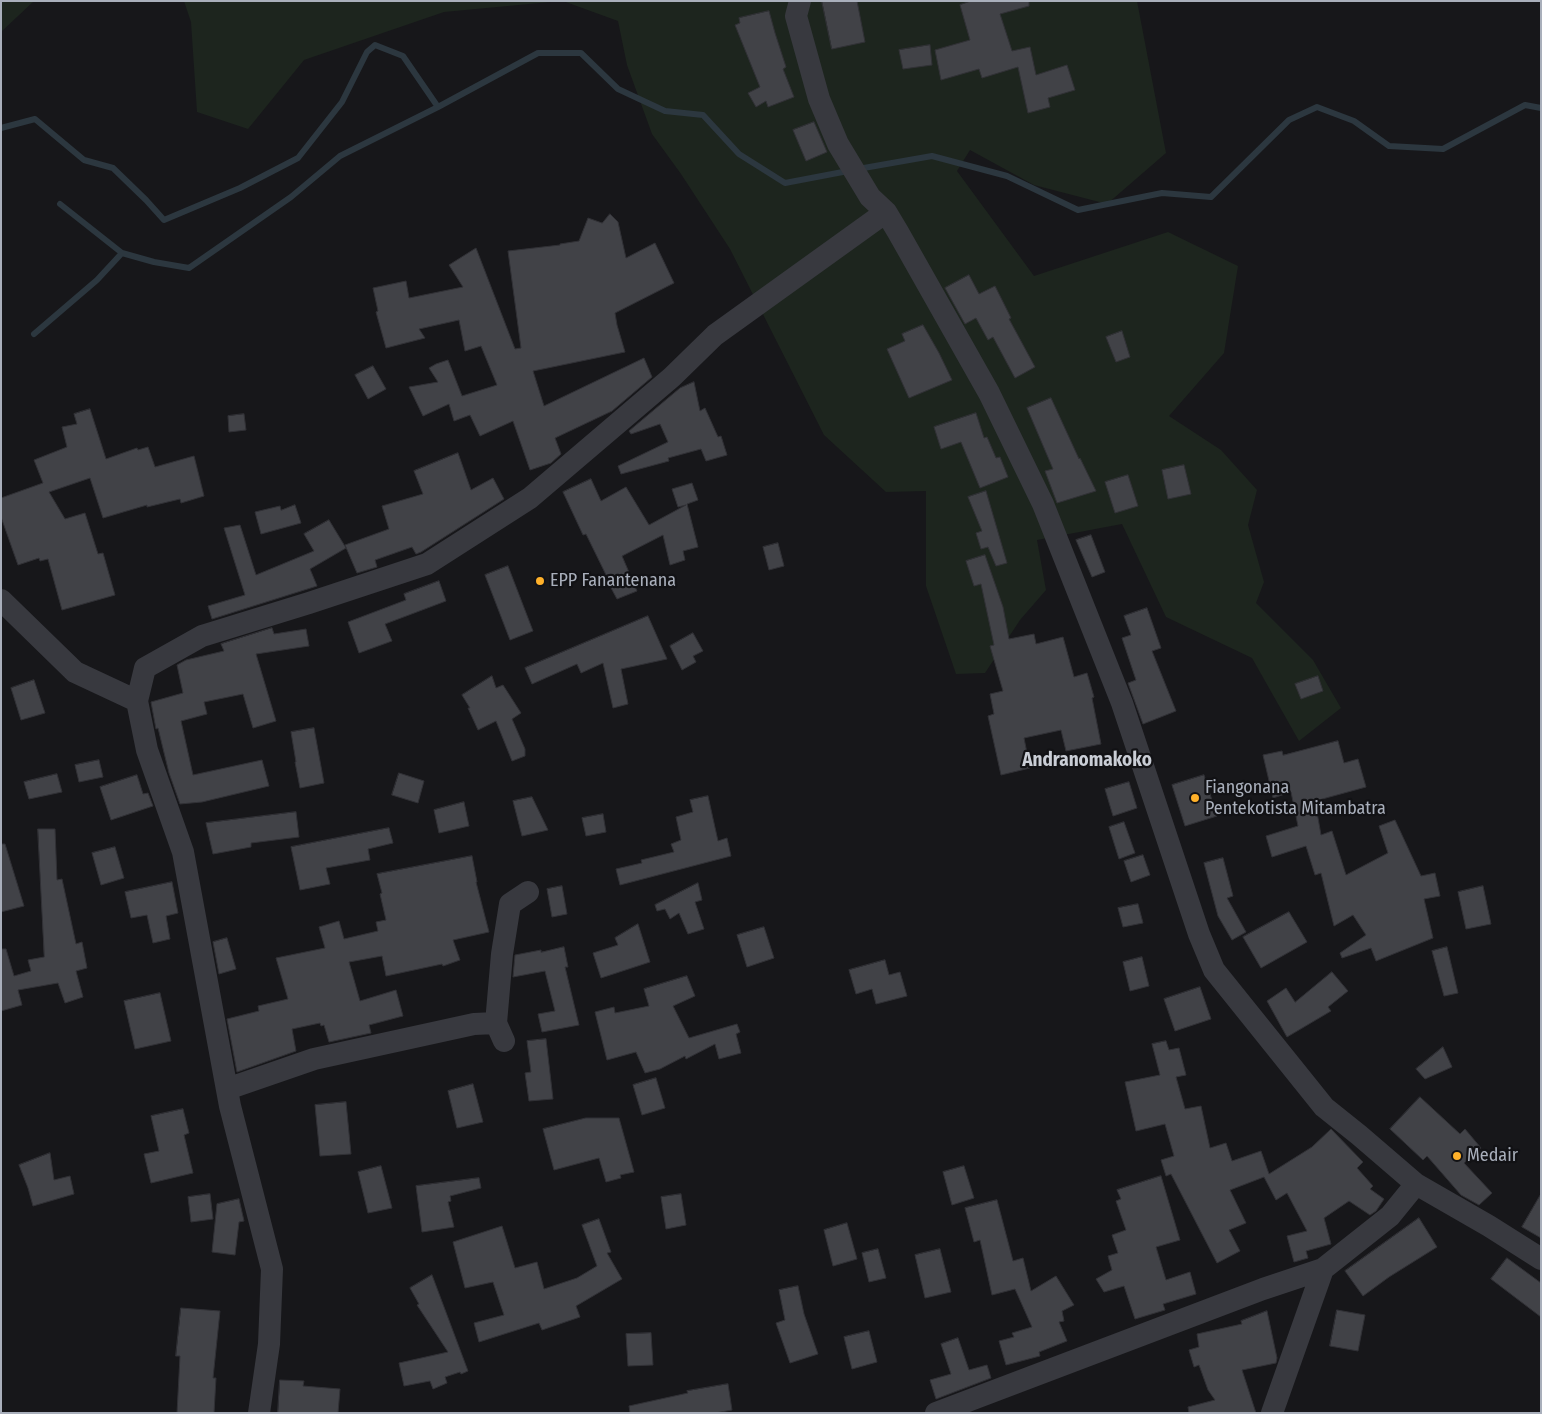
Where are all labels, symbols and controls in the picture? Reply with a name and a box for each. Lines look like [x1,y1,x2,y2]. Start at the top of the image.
place label: EPP Fanantenana [550,570,676,592]
marker: EPP Fanantenana [534,575,546,587]
district label: Andranomakoko [1022,750,1152,772]
place label: Fiangonana Pentekotista Mitambatra [1205,777,1386,820]
marker: Fiangonana Pentekotista Mitambatra [1189,792,1201,804]
place label: Medair [1467,1145,1518,1167]
marker: Medair [1451,1150,1463,1162]

